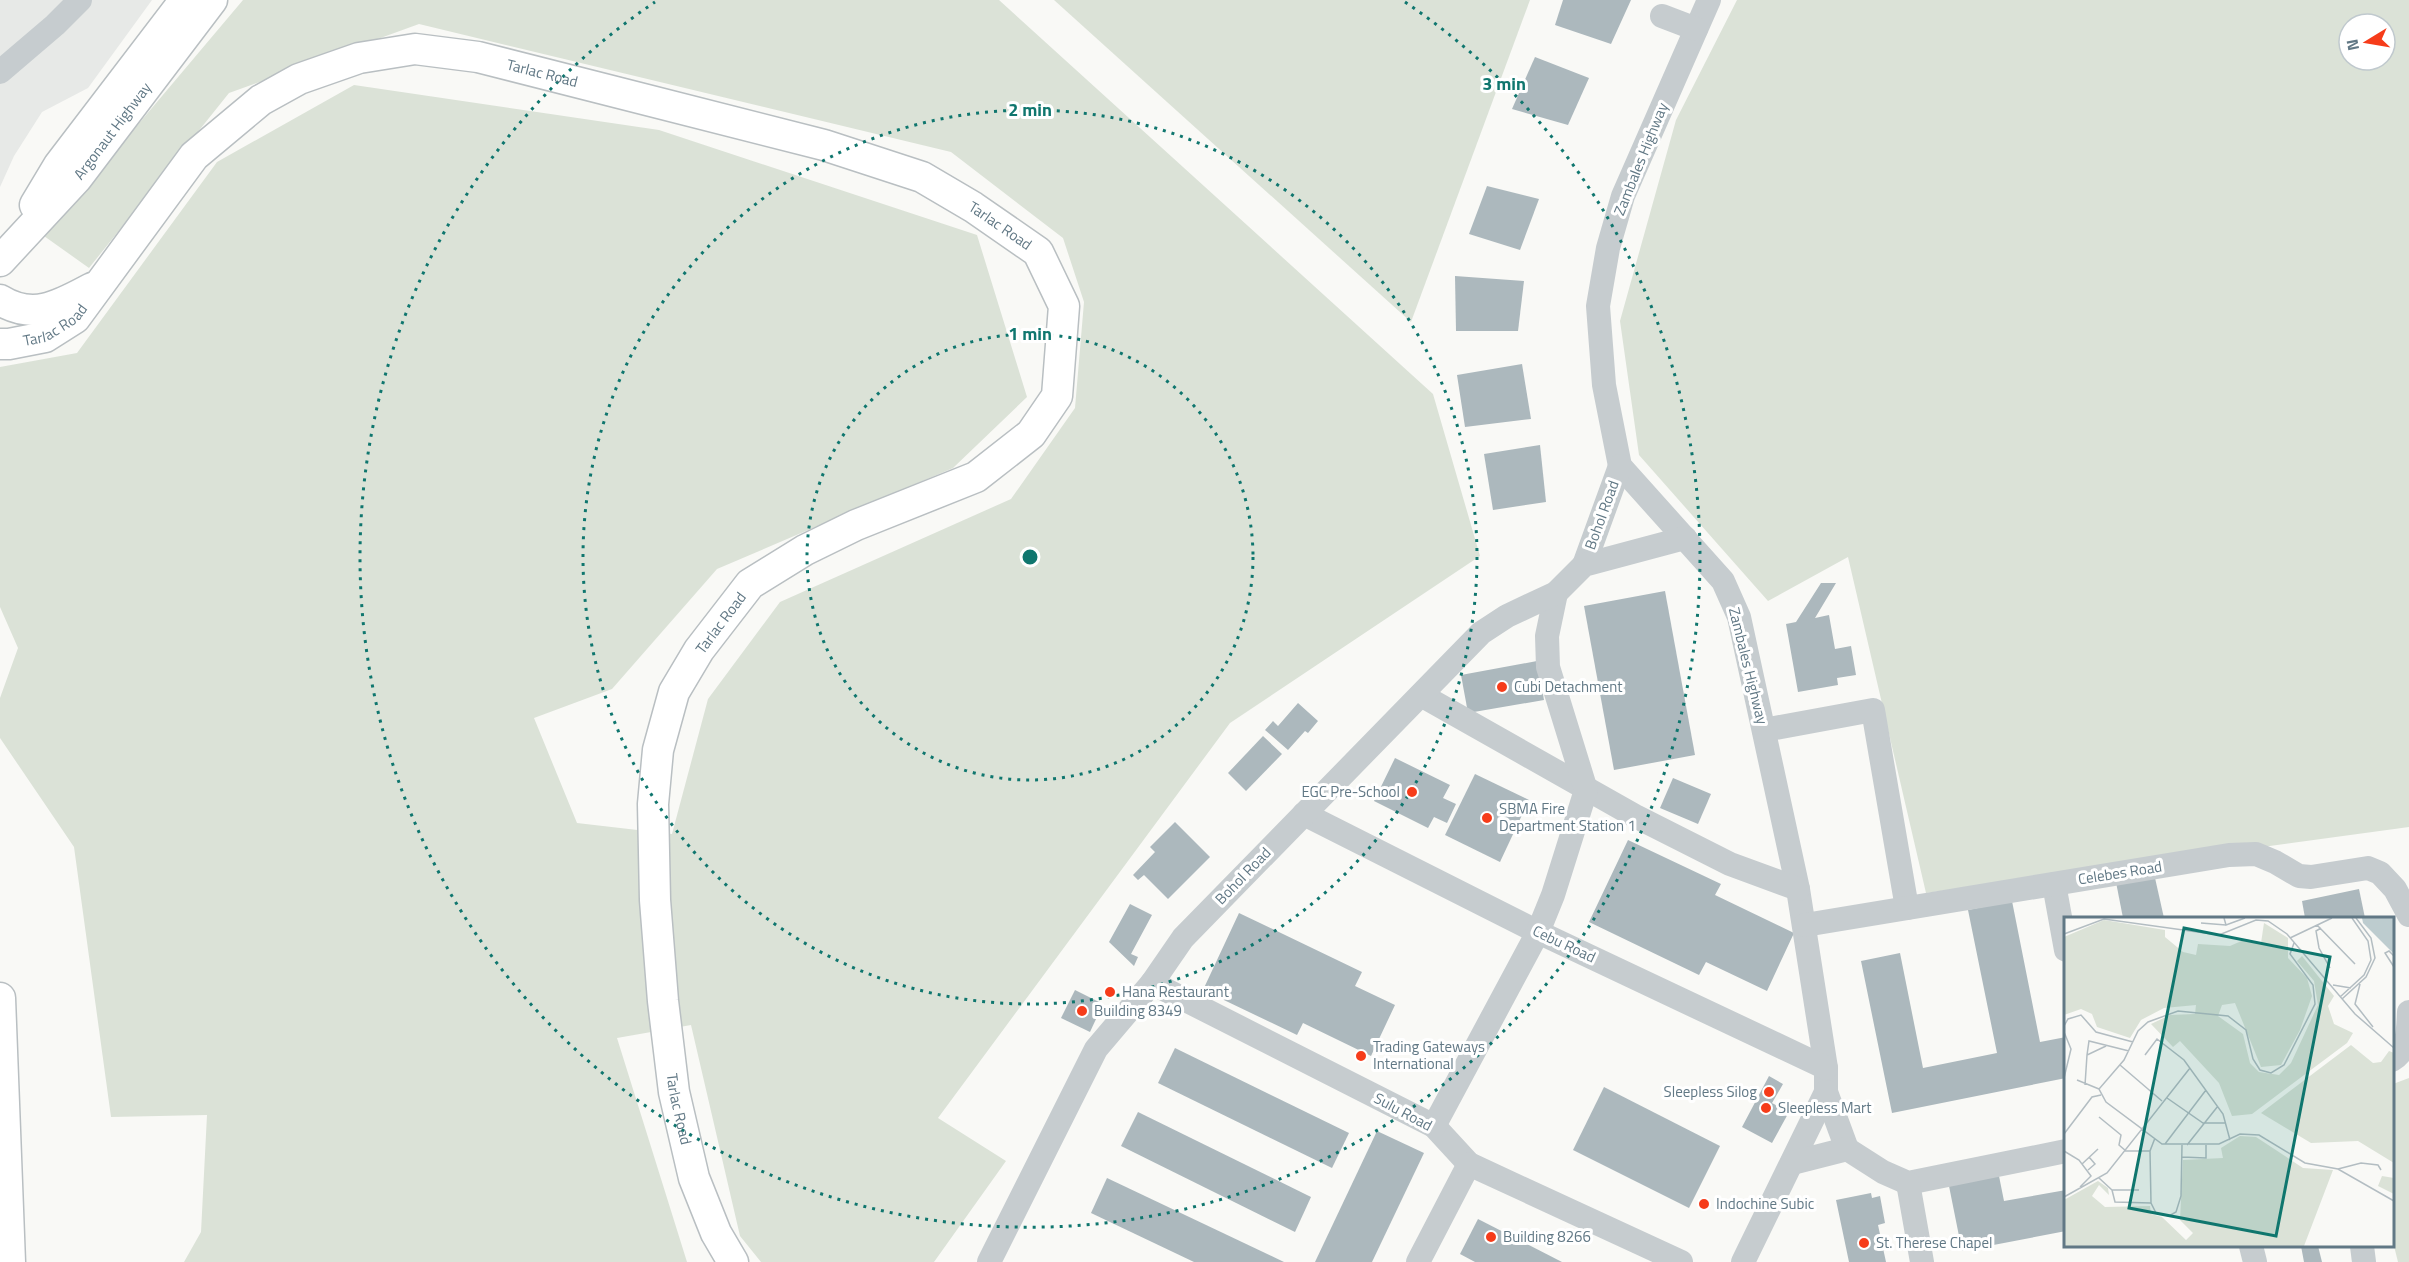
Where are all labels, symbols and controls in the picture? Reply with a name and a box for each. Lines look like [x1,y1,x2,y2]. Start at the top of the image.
north arrow [2337,12,2397,72]
text: N [2339,37,2365,53]
street label: Tarlac Road [504,53,580,93]
text: 3 min [1482,70,1526,97]
street label: Argonaut Highway [68,77,157,184]
text: 2 min [1008,96,1052,123]
street label: Zambales Highway [1607,99,1674,219]
street label: Tarlac Road [965,195,1037,255]
street label: Tarlac Road [21,299,93,352]
text: 1 min [1008,320,1052,347]
street label: Bohol Road [1578,477,1625,553]
centre of rings [1020,547,1040,567]
street label: Tarlac Road [690,587,752,659]
street label: Zambales Highway [1723,605,1774,727]
place label: Cubi Detachment [1514,675,1623,698]
marker: Cubi Detachment [1495,680,1509,694]
place label: EGC Pre-School [1301,780,1400,803]
marker: EGC Pre-School [1405,785,1419,799]
place label: SBMA Fire Department Station 1 [1499,797,1636,837]
marker: SBMA Fire Department Station 1 [1480,811,1494,825]
street label: Bohol Road [1209,842,1276,910]
street label: Celebes Road [2076,855,2164,891]
inset map [2064,917,2394,1247]
street label: Cebu Road [1529,919,1600,968]
place label: Hana Restaurant [1122,980,1230,1003]
marker: Hana Restaurant [1103,985,1117,999]
place label: Building 8349 [1094,999,1182,1022]
marker: Building 8349 [1075,1004,1089,1018]
place label: Trading Gateways International [1373,1035,1485,1075]
marker: Trading Gateways International [1354,1049,1368,1063]
street label: Tarlac Road [661,1072,698,1147]
place label: Sleepless Silog [1664,1080,1757,1103]
marker: Sleepless Silog [1762,1085,1776,1099]
street label: Sulu Road [1370,1087,1437,1137]
place label: Sleepless Mart [1778,1096,1872,1119]
marker: Sleepless Mart [1759,1101,1773,1115]
place label: Indochine Subic [1716,1192,1814,1215]
marker: Indochine Subic [1697,1197,1711,1211]
place label: Building 8266 [1503,1225,1591,1248]
marker: Building 8266 [1484,1230,1498,1244]
place label: St. Therese Chapel [1876,1231,1992,1254]
marker: St. Therese Chapel [1857,1236,1871,1250]

